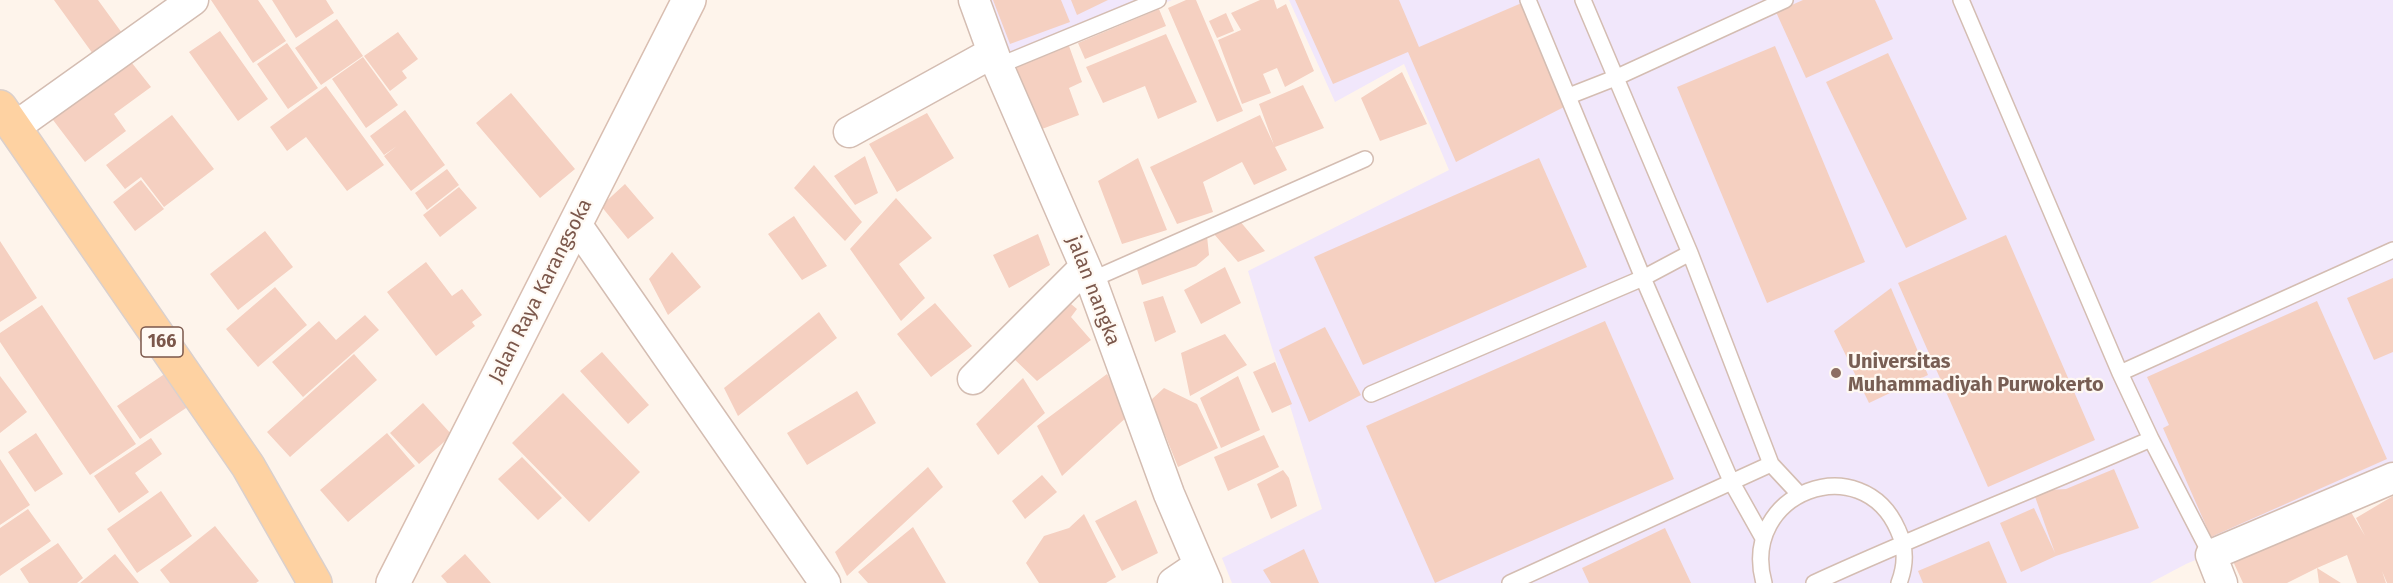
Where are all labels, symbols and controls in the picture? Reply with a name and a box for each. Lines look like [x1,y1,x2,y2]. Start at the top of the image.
street label: Jalan Raya Karangsoka [484,195,598,387]
street label: jalan nangka [1061,233,1125,349]
road number: 166 [141,327,183,357]
place label: Universitas Muhammadiyah Purwokerto [1848,350,2104,397]
marker: Universitas Muhammadiyah Purwokerto [1829,366,1843,380]

